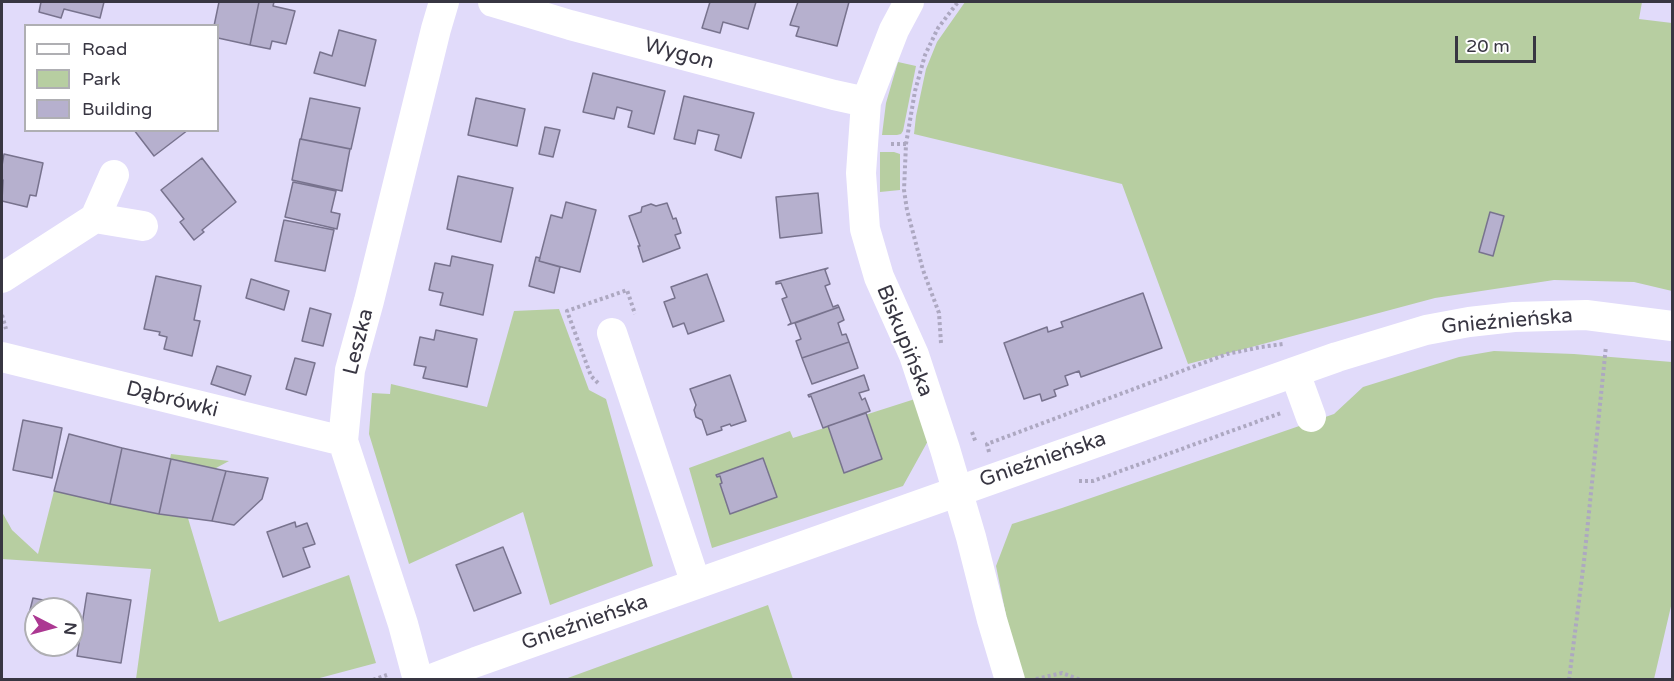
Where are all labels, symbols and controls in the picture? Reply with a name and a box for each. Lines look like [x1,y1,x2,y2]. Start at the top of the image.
legend [24,24,219,132]
scale bar [1458,24,1539,62]
street label: Wygon [641,33,717,75]
text: 20 m [1466,35,1510,57]
text: Road [82,38,127,60]
text: Park [82,68,120,90]
text: Building [82,98,152,120]
street label: Biskupińska [870,281,938,401]
street label: Gnieźnieńska [1440,304,1574,340]
street label: Leszka [339,306,379,378]
street label: Dąbrówki [123,376,221,424]
street label: Gnieźnieńska [976,427,1110,493]
street label: Gnieźnieńska [518,590,652,656]
north arrow [24,597,84,657]
text: N [59,621,81,636]

